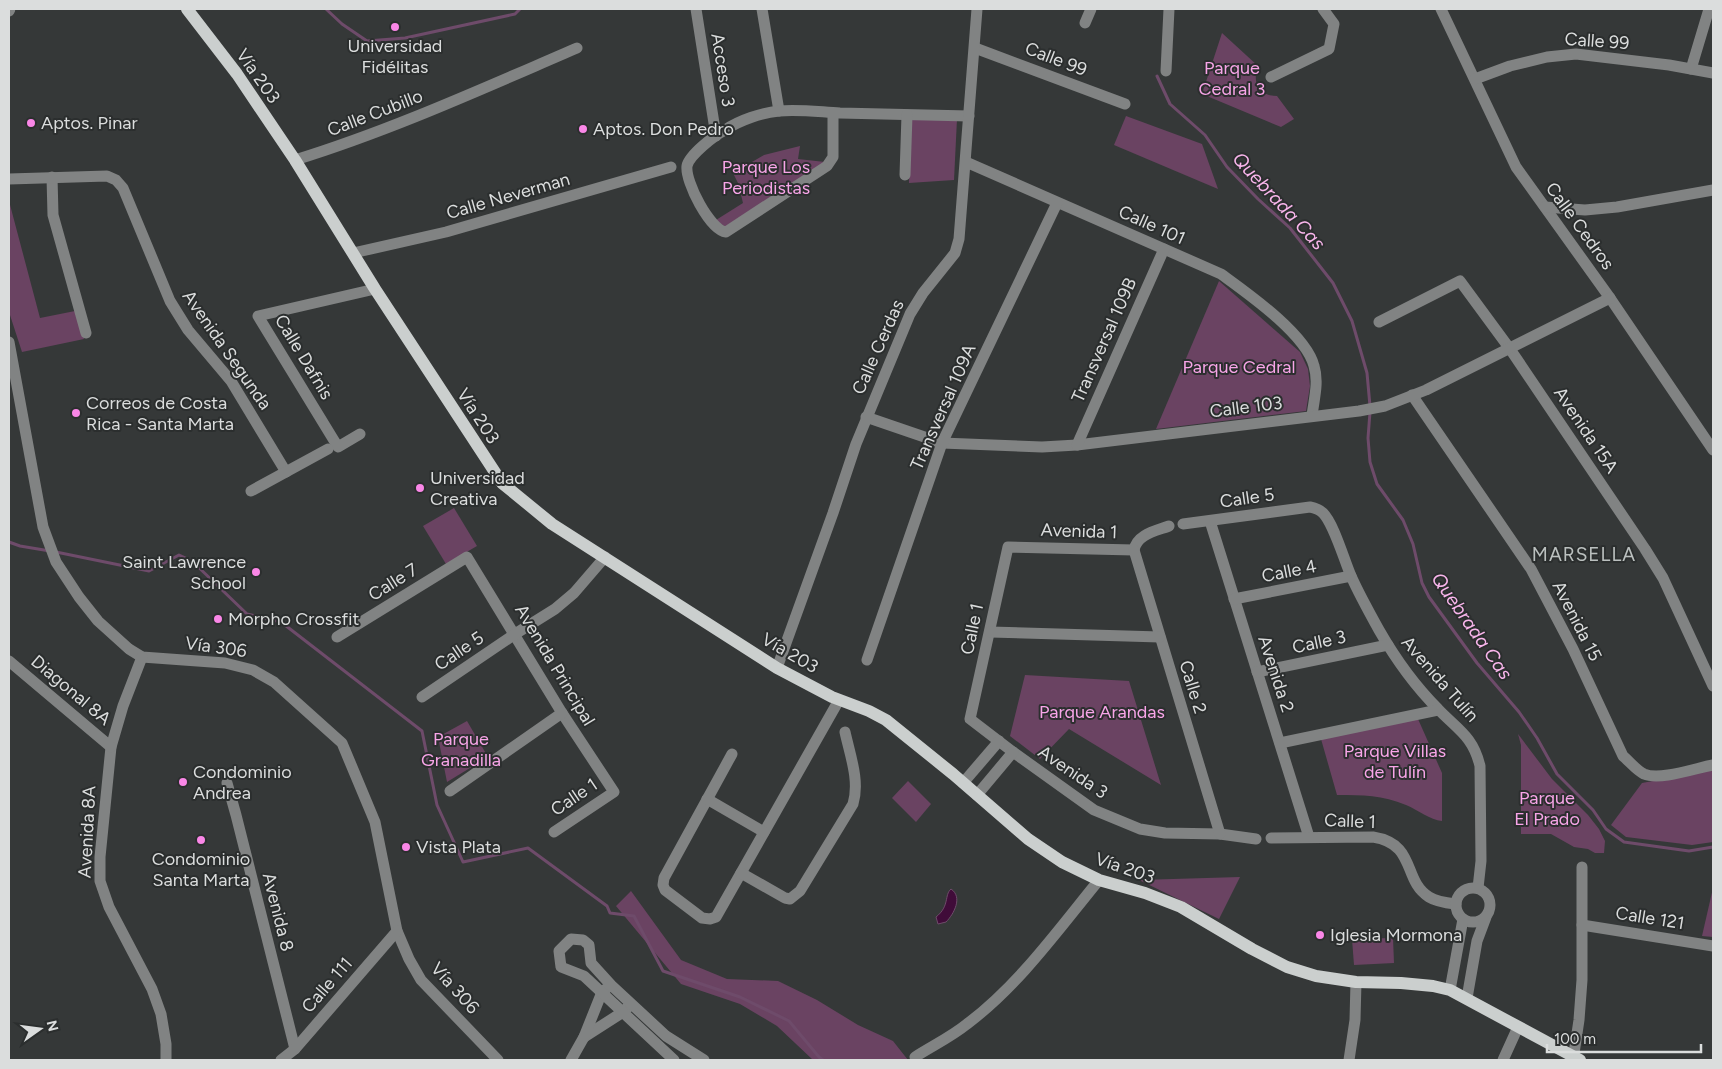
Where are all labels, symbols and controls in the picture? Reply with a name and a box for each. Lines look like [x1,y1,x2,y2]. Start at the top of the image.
marker: Universidad Fidélitas [389,21,401,33]
street label: Calle 99 [1564,28,1630,54]
street label: Acceso 3 [706,32,740,108]
place label: Universidad Fidélitas [348,35,442,78]
street label: Calle 99 [1022,37,1090,81]
street label: Vía 203 [231,44,285,108]
park label: Parque Cedral 3 [1199,57,1265,100]
street label: Calle Cubillo [324,85,426,141]
place label: Aptos. Pinar [41,112,138,134]
marker: Aptos. Pinar [25,117,37,129]
place label: Aptos. Don Pedro [593,118,734,140]
marker: Aptos. Don Pedro [577,123,589,135]
water label: Quebrada Cas [1228,147,1330,255]
park label: Parque Los Periodistas [722,156,810,199]
street label: Calle Neverman [444,168,572,224]
street label: Calle Cedros [1541,178,1619,274]
street label: Calle 101 [1115,201,1189,249]
street label: Transversal 109B [1067,274,1141,406]
street label: Avenida Segunda [178,286,276,414]
street label: Calle Cerdas [847,296,909,398]
street label: Calle Dafnis [270,311,338,403]
street label: Transversal 109A [905,341,981,473]
park label: Parque Cedral [1183,356,1295,378]
street label: Avenida 15A [1549,383,1623,477]
street label: Vía 203 [452,384,504,448]
place label: Correos de Costa Rica - Santa Marta [86,392,234,435]
street label: Calle 103 [1208,392,1284,422]
marker: Correos de Costa Rica - Santa Marta [70,407,82,419]
place label: Universidad Creativa [430,467,525,510]
marker: Universidad Creativa [414,482,426,494]
street label: Calle 5 [1218,483,1276,513]
street label: Avenida 1 [1040,519,1118,543]
district label: MARSELLA [1532,543,1636,566]
place label: Saint Lawrence School [122,551,246,594]
street label: Calle 4 [1260,555,1318,587]
street label: Calle 7 [364,558,422,606]
marker: Saint Lawrence School [250,566,262,578]
water label: Quebrada Cas [1427,568,1517,684]
street label: Avenida 15 [1547,577,1607,665]
street label: Avenida Principal [510,600,600,730]
street label: Calle 1 [956,601,988,657]
place label: Morpho Crossfit [228,608,359,630]
marker: Morpho Crossfit [212,613,224,625]
street label: Calle 3 [1290,626,1348,658]
street label: Calle 5 [430,627,488,675]
street label: Vía 203 [758,628,822,678]
street label: Vía 306 [184,632,248,662]
street label: Avenida Tulín [1397,632,1483,726]
street label: Avenida 2 [1253,633,1299,715]
street label: Diagonal 8A [27,650,115,730]
street label: Calle 2 [1175,658,1211,716]
park label: Parque Arandas [1039,701,1165,723]
park label: Parque Granadilla [421,728,501,771]
park label: Parque Villas de Tulín [1344,740,1446,783]
street label: Avenida 3 [1034,741,1112,803]
place label: Condominio Andrea [193,761,292,804]
street label: Calle 1 [546,773,602,821]
marker: Condominio Andrea [177,776,189,788]
street label: Avenida 8A [74,785,100,879]
park label: Parque El Prado [1514,787,1580,830]
street label: Calle 1 [1324,809,1376,833]
marker: Condominio Santa Marta [195,834,207,846]
place label: Vista Plata [416,836,501,858]
marker: Vista Plata [400,841,412,853]
place label: Condominio Santa Marta [152,848,250,891]
street label: Vía 203 [1092,848,1158,888]
street label: Avenida 8 [258,870,298,954]
street label: Calle 121 [1614,902,1686,934]
place label: Iglesia Mormona [1330,924,1462,946]
marker: Iglesia Mormona [1314,929,1326,941]
street label: Calle 111 [297,953,357,1017]
street label: Vía 306 [426,958,484,1018]
north arrow [15,1004,65,1054]
text: N [43,1019,62,1033]
scale bar [1547,1022,1701,1054]
text: 100 m [1554,1030,1596,1048]

